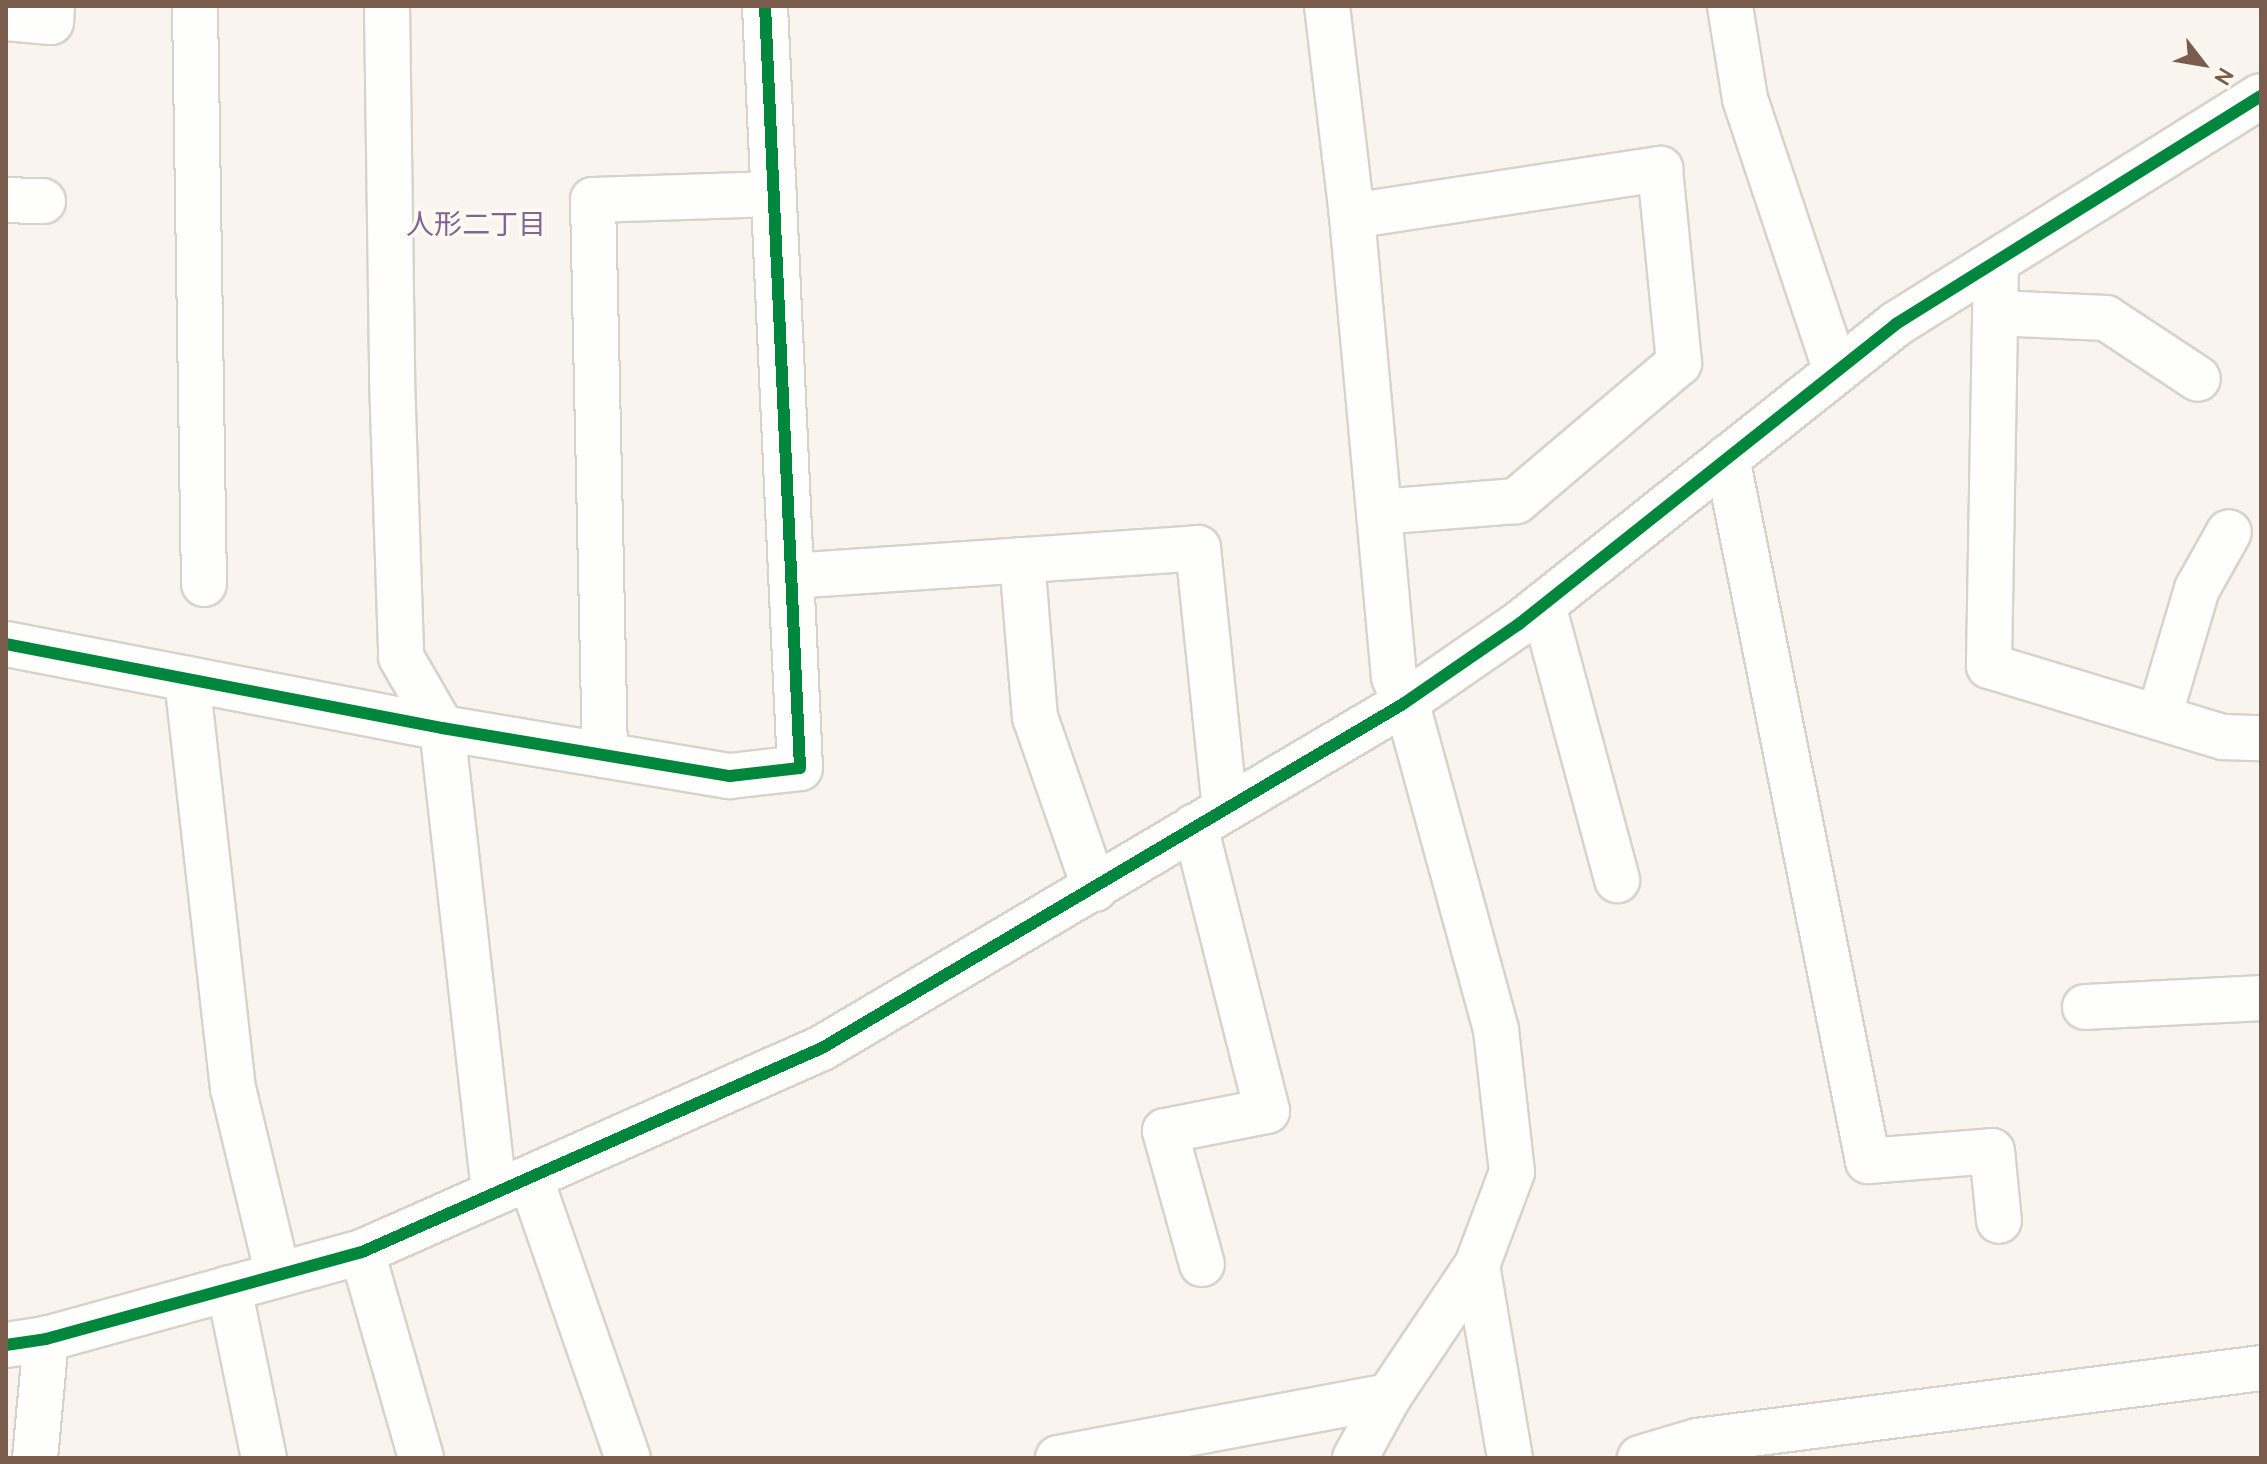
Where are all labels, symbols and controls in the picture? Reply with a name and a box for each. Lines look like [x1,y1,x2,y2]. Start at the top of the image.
north arrow [2163,24,2243,104]
text: N [2208,63,2240,90]
district label: 人形二丁目 [406,207,546,241]

